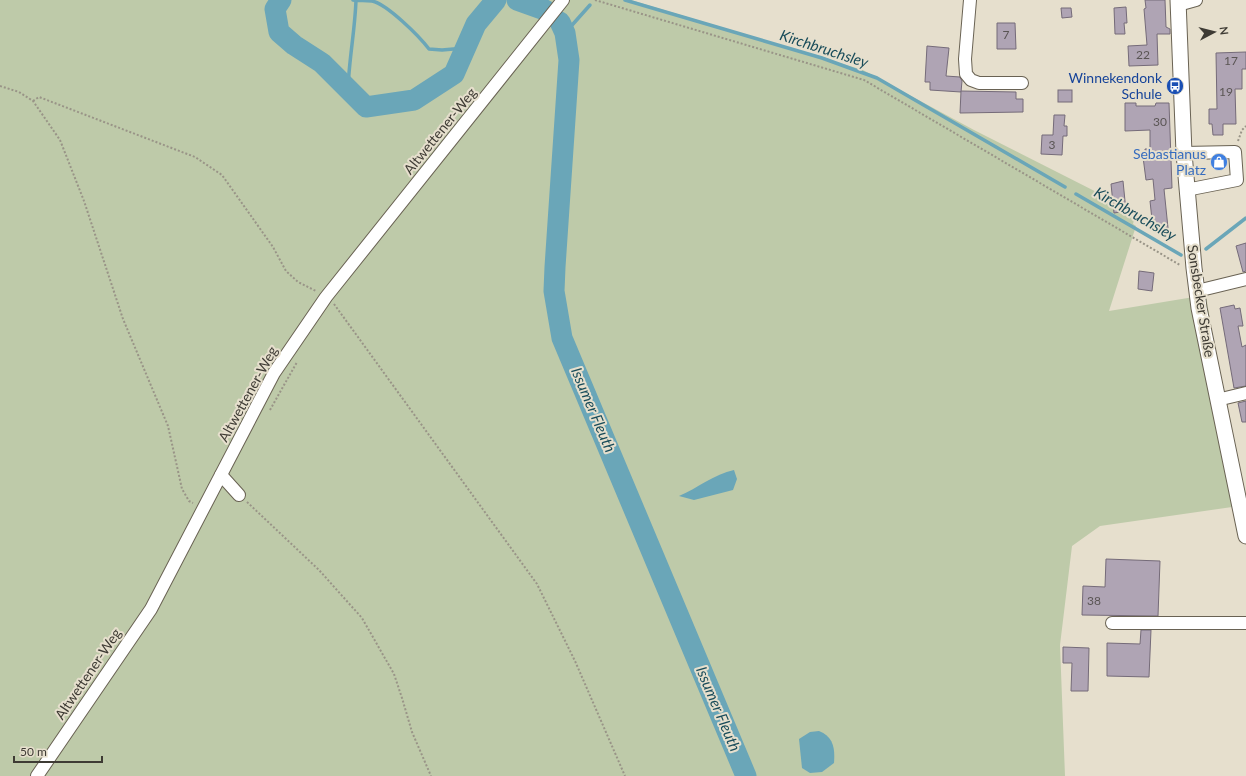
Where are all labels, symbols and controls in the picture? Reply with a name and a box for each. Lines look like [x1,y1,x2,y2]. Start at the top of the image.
north arrow [1194,12,1234,52]
water label: Kirchbruchsley [778,25,871,71]
text: N [1217,26,1231,36]
house number: 7 [1003,27,1010,42]
house number: 22 [1136,47,1150,62]
house number: 17 [1224,53,1238,68]
place label: Winnekendonk Schule [1069,69,1163,102]
bus stop icon: Winnekendonk Schule [1165,76,1185,96]
street label: Altwettener-Weg [400,84,480,177]
house number: 19 [1219,84,1233,99]
house number: 30 [1153,114,1167,129]
house number: 3 [1049,137,1056,152]
place label: Sebastianus Platz [1133,145,1206,178]
shop icon: Sebastianus Platz [1209,152,1229,172]
water label: Kirchbruchsley [1091,182,1180,244]
street label: Sonsbecker Straße [1184,244,1219,358]
street label: Altwettener-Weg [214,343,281,444]
water label: Issumer Fleuth [568,364,620,455]
house number: 38 [1087,593,1101,608]
street label: Altwettener-Weg [51,625,124,723]
water label: Issumer Fleuth [693,663,745,754]
scale bar [14,738,102,764]
text: 50 m [20,744,47,759]

